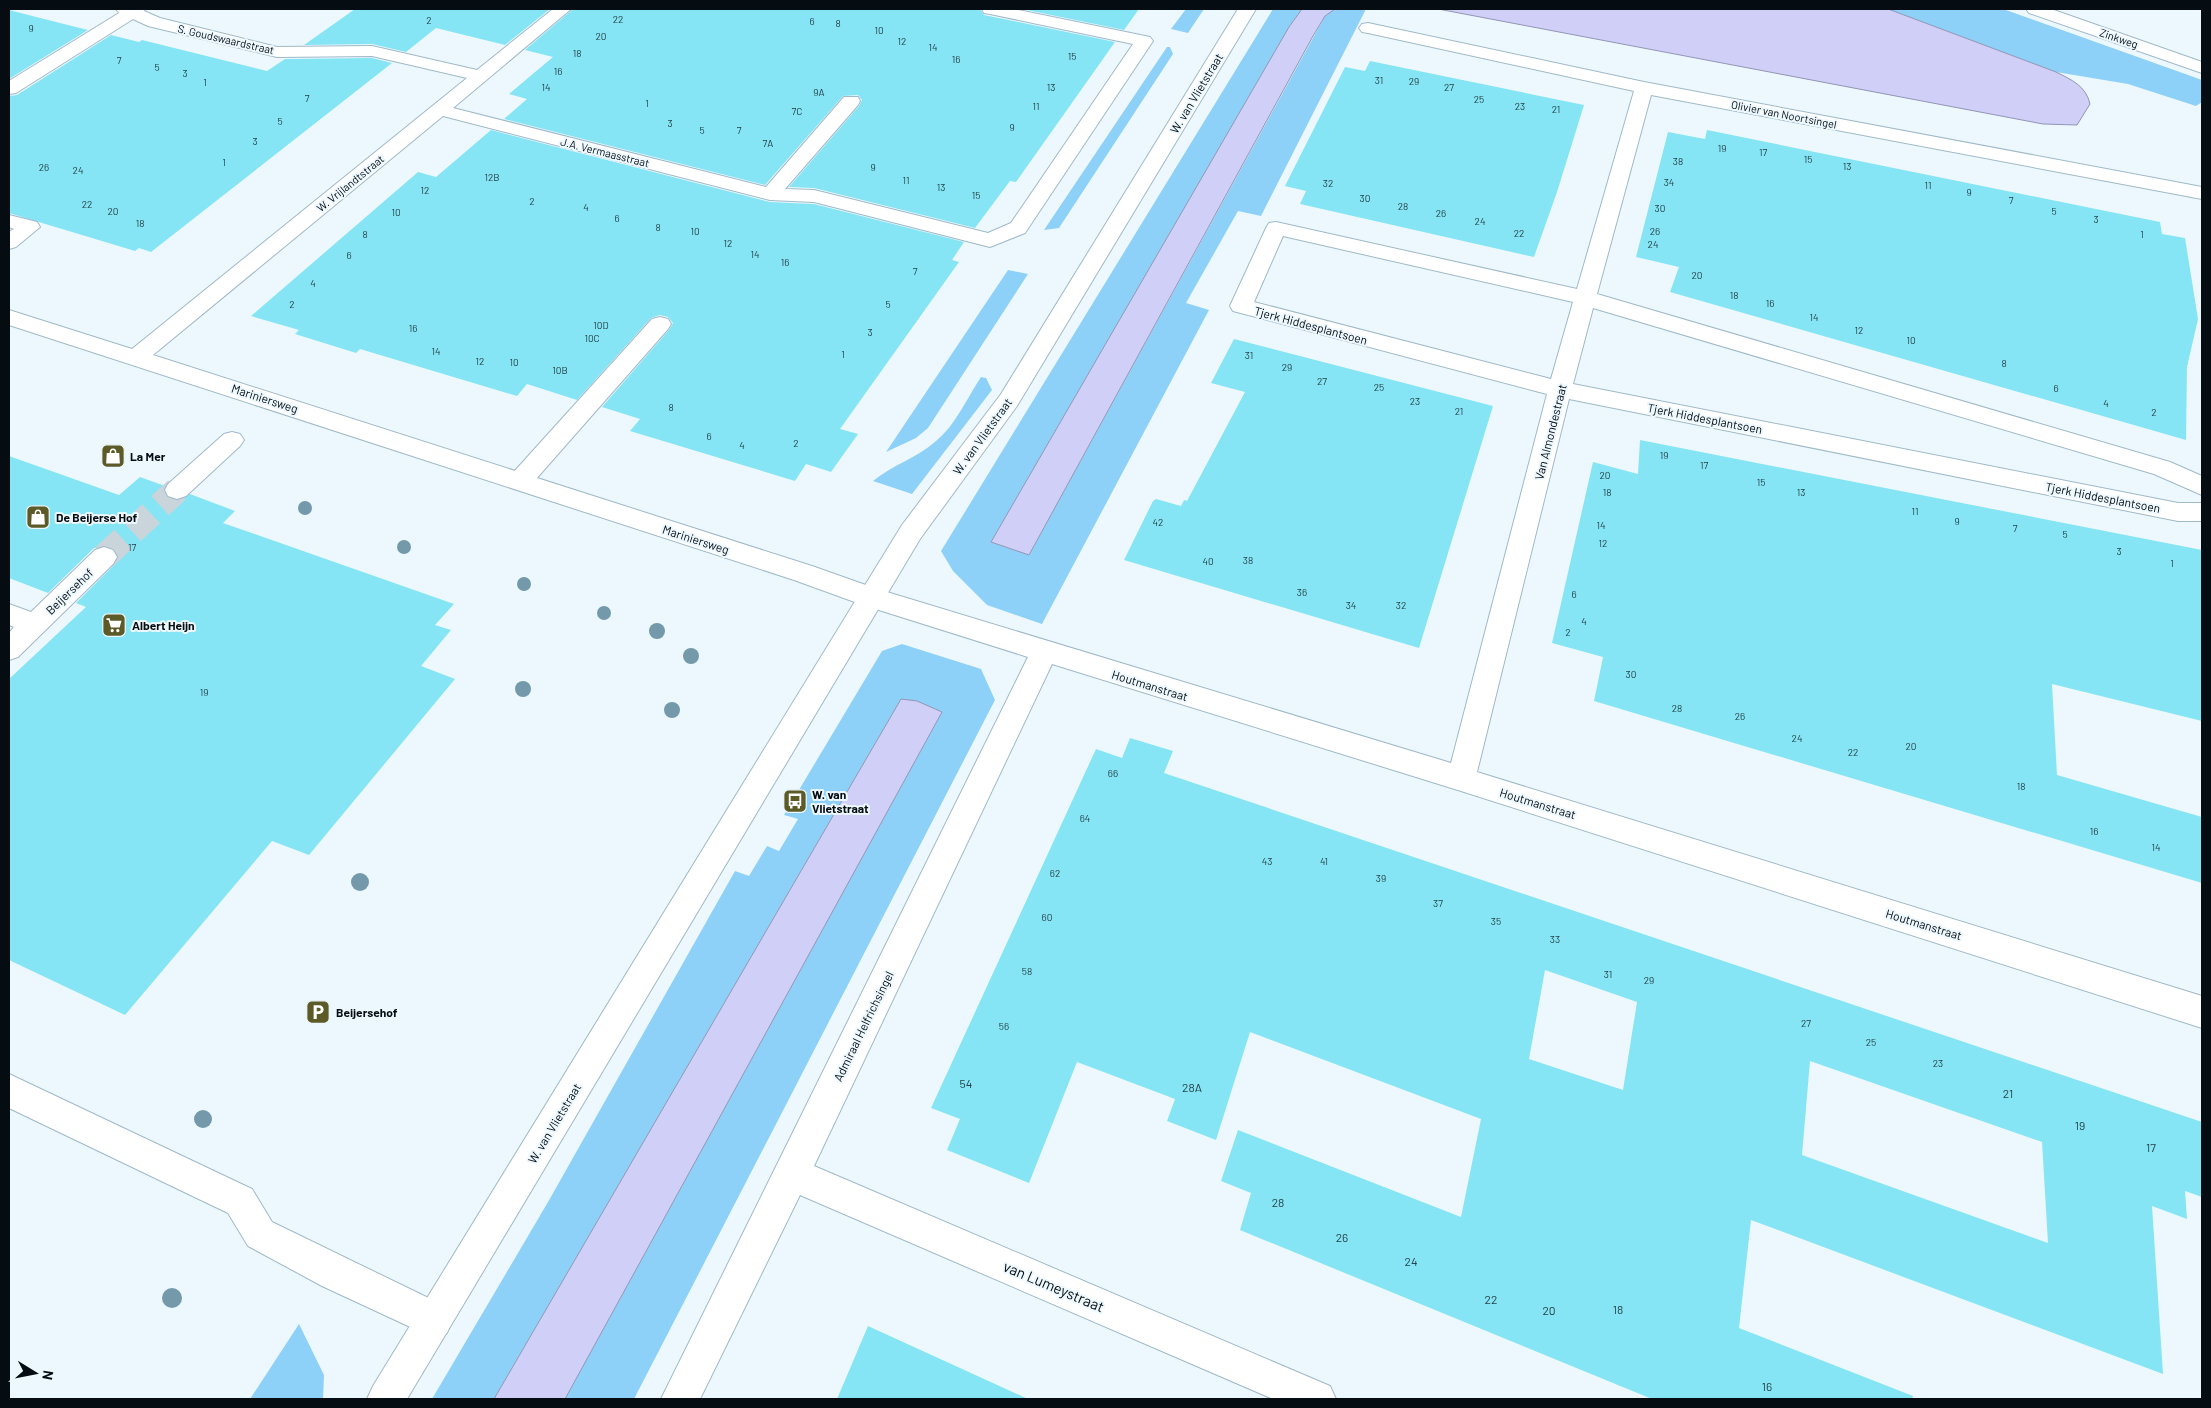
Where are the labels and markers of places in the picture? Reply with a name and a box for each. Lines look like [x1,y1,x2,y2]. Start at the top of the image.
shop icon: La Mer [100,443,126,469]
place label: La Mer [130,449,166,463]
shop icon: De Beijerse Hof [25,504,51,530]
place label: De Beijerse Hof [56,510,138,524]
supermarket icon: Albert Heijn [101,612,127,638]
place label: Albert Heijn [132,618,195,632]
place label: W. van Vlietstraat [812,787,869,815]
bus stop icon: W. van Vlietstraat [782,788,808,814]
parking icon: Beijersehof [305,999,331,1025]
place label: Beijersehof [336,1005,398,1019]

